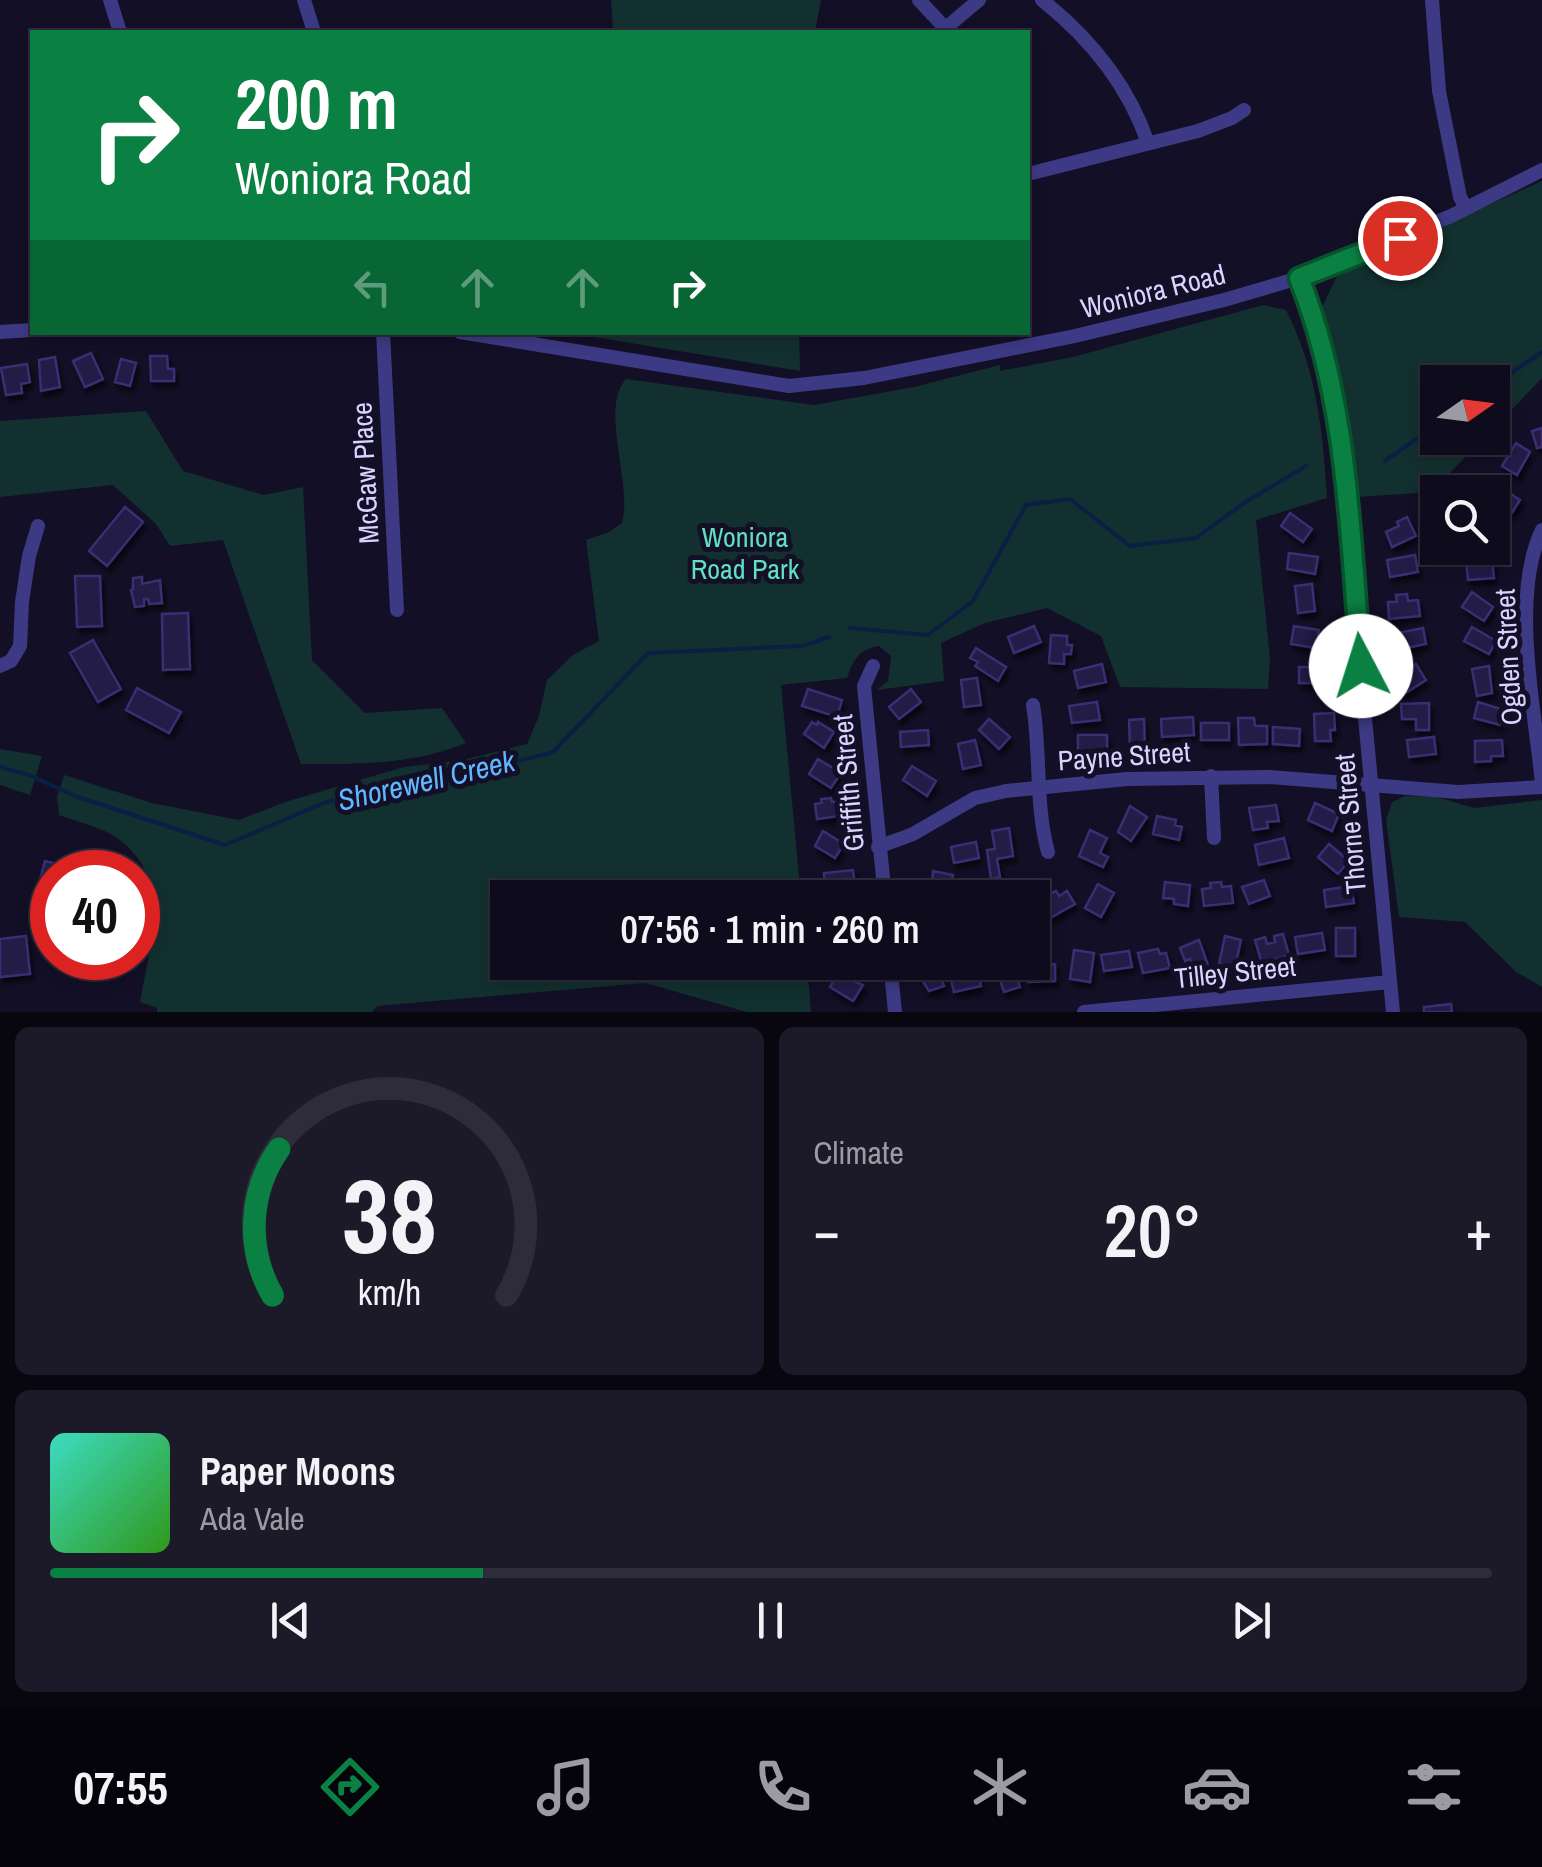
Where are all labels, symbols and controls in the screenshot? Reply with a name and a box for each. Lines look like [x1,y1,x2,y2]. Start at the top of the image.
text: 200 m [235,57,398,151]
icon: right [70,70,200,200]
text: Woniora Road [235,147,472,208]
pin [1358,196,1443,281]
icon: arrive [1373,211,1428,266]
street label: Woniora Road [1077,255,1229,327]
icon: left [345,260,400,315]
icon: ahead [450,260,505,315]
icon: ahead [555,260,610,315]
icon: right [660,260,715,315]
north arrow [1420,365,1510,455]
map controls [1420,365,1510,565]
street label: McGaw Place [342,401,388,545]
button: search [1420,475,1510,565]
park label: Woniora Road Park [691,518,800,588]
street label: Ogden Street [1485,588,1531,726]
position arrow [1309,614,1413,718]
street label: Griffith Street [823,713,873,853]
street label: Payne Street [1056,732,1192,780]
water label: Shorewell Creek [334,740,520,820]
street label: Thorne Street [1325,752,1375,896]
speed limit sign: 40 [30,850,160,980]
text: 07:56 · 1 min · 260 m [620,904,920,955]
street label: Tilley Street [1172,947,1298,997]
text: Climate [814,1131,904,1174]
text: 38 [342,1145,437,1285]
text: 20° [1104,1179,1202,1280]
text: − [814,1193,840,1267]
text: + [1466,1193,1492,1267]
text: km/h [357,1268,421,1316]
text: Paper Moons [200,1446,396,1497]
text: Ada Vale [200,1497,305,1540]
icon: previous [263,1593,318,1648]
icon: pause [743,1593,798,1648]
icon: next [1224,1593,1279,1648]
icon: directions [315,1752,385,1822]
icon: music [531,1752,601,1822]
icon: phone [748,1752,818,1822]
icon: climate [965,1752,1035,1822]
icon: car [1182,1752,1252,1822]
icon: filters [1399,1752,1469,1822]
text: 07:55 [73,1757,168,1818]

